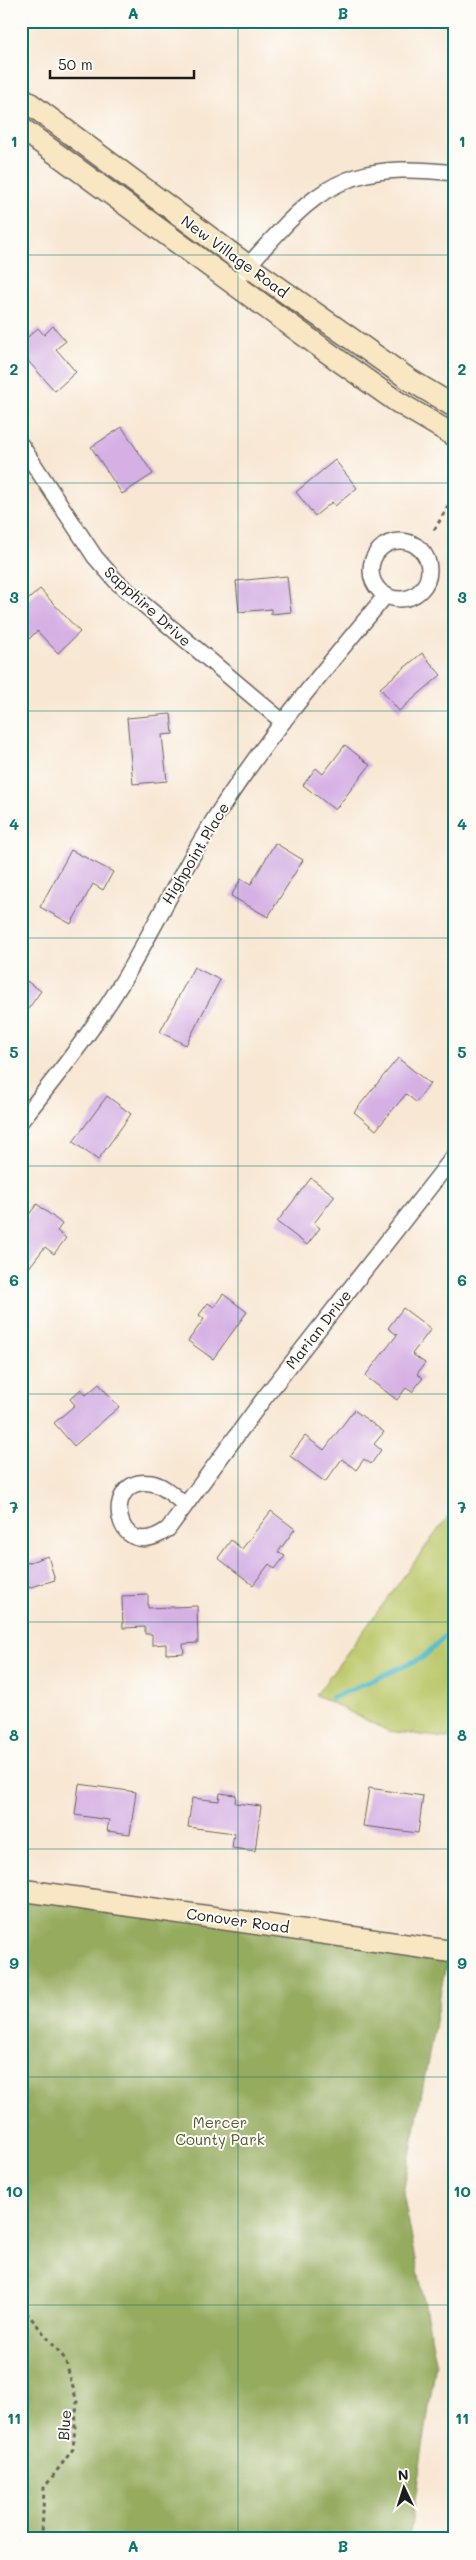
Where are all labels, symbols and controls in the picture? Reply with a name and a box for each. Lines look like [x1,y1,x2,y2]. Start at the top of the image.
text: A [127,2,139,23]
text: B [338,2,348,23]
scale bar [50,48,194,80]
text: 50 m [58,54,93,74]
text: 1 [10,130,18,151]
text: 1 [458,130,466,151]
street label: New Village Road [177,210,293,302]
text: 2 [10,358,19,379]
text: 2 [458,358,467,379]
street label: Sapphire Drive [100,562,196,650]
text: 3 [9,586,19,607]
text: 3 [457,586,467,607]
street label: Highpoint Place [157,798,233,908]
text: 4 [9,813,19,834]
text: 4 [457,813,467,834]
text: 5 [9,1041,19,1062]
text: 5 [457,1041,467,1062]
text: 6 [9,1269,19,1290]
text: 6 [457,1269,467,1290]
street label: Marian Drive [281,1285,355,1373]
text: 7 [10,1496,19,1517]
text: 7 [458,1496,467,1517]
text: 8 [9,1724,19,1745]
text: 8 [457,1724,467,1745]
street label: Conover Road [185,1903,291,1937]
text: 9 [9,1952,19,1973]
text: 9 [457,1952,467,1973]
park label: Mercer County Park [175,2112,265,2149]
text: 10 [5,2180,23,2201]
text: 10 [453,2180,471,2201]
text: 11 [7,2407,21,2428]
text: 11 [455,2407,469,2428]
street label: Blue [53,2409,75,2441]
north arrow [378,2462,428,2512]
text: N [397,2465,409,2484]
text: A [127,2535,139,2556]
text: B [338,2535,348,2556]

